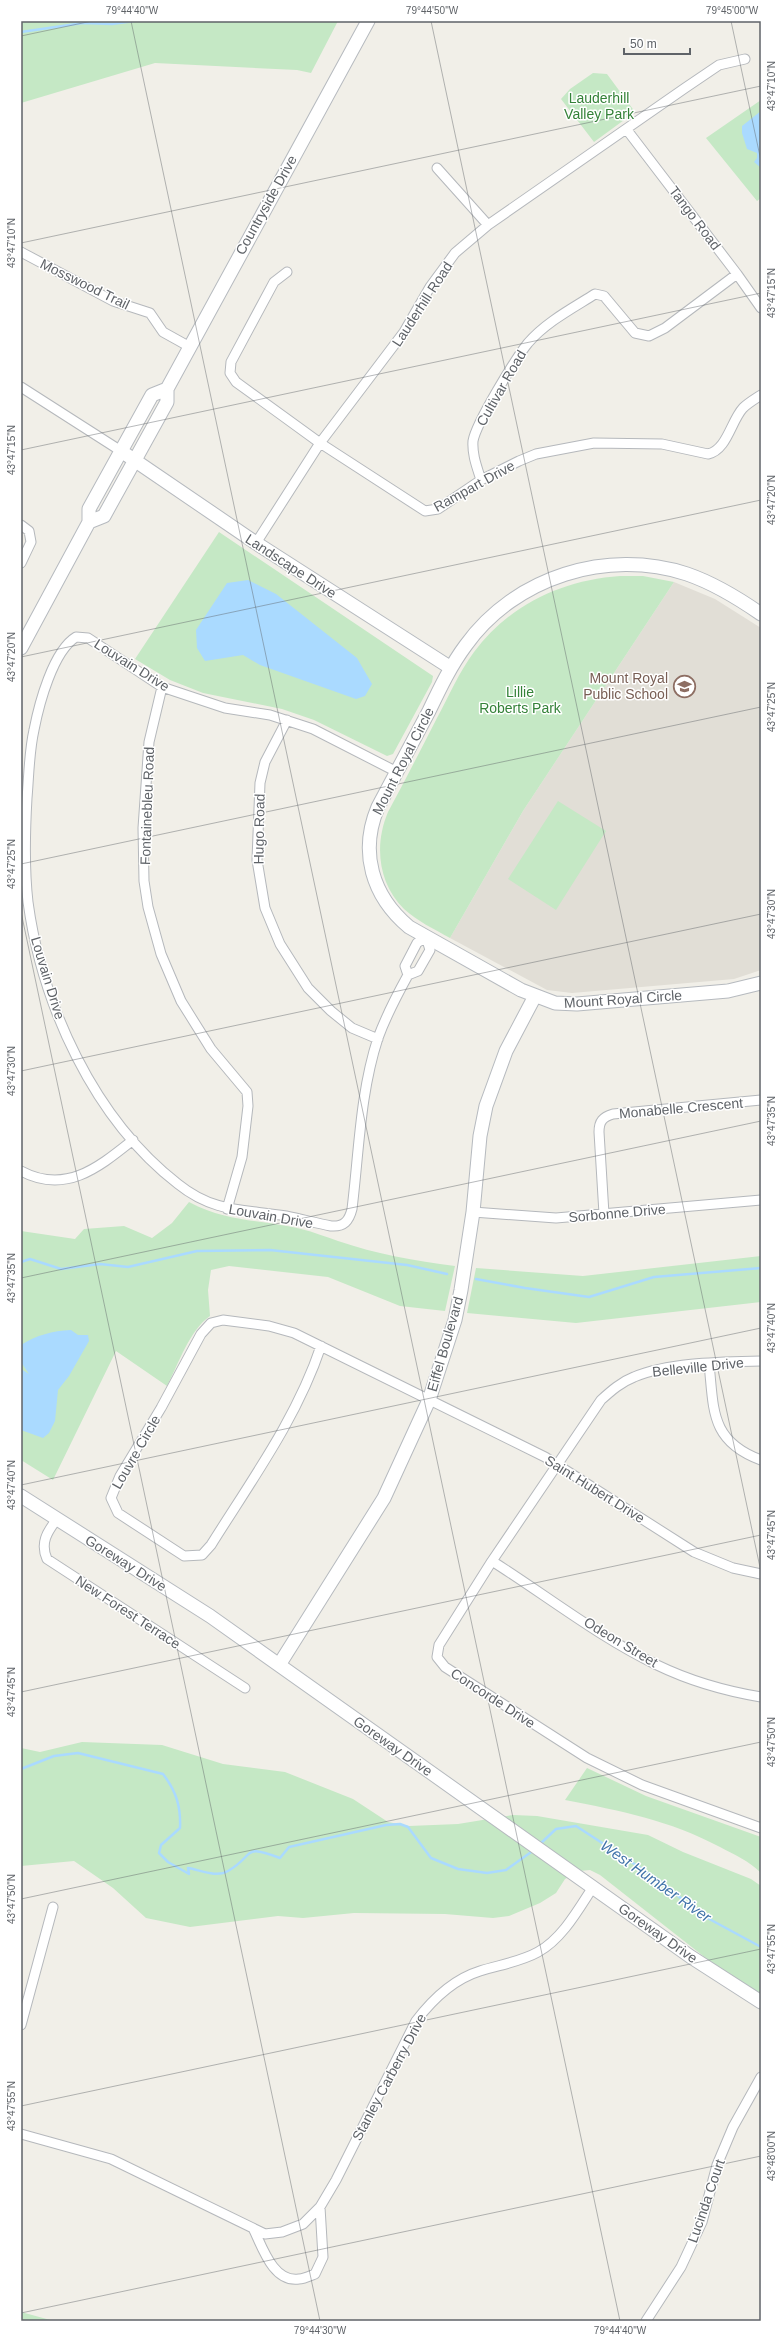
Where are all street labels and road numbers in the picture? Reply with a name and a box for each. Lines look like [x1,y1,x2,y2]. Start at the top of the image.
street label: Countryside Drive [232,152,300,258]
street label: Tango Road [666,183,724,253]
street label: Mosswood Trail [38,255,132,313]
street label: Lauderhill Road [389,259,455,349]
street label: Cultivar Road [473,347,529,429]
street label: Rampart Drive [431,457,518,515]
street label: Landscape Drive [243,531,340,601]
street label: Louvain Drive [91,636,173,695]
street label: Mount Royal Circle [369,704,437,817]
street label: Fontainebleu Road [137,747,157,865]
street label: Hugo Road [250,793,268,865]
street label: Louvain Drive [28,935,68,1021]
street label: Mount Royal Circle [563,987,683,1011]
street label: Monabelle Crescent [618,1095,744,1121]
street label: Louvain Drive [227,1201,315,1231]
street label: Sorbonne Drive [568,1201,666,1225]
street label: Eiffel Boulevard [424,1295,466,1393]
street label: Belleville Drive [652,1354,745,1380]
street label: Louvre Circle [108,1412,164,1492]
street label: Saint Hubert Drive [542,1452,648,1526]
street label: Goreway Drive [82,1532,170,1594]
street label: New Forest Terrace [73,1572,184,1652]
street label: Odeon Street [581,1614,661,1670]
street label: Concorde Drive [448,1665,538,1731]
street label: Goreway Drive [350,1713,436,1779]
street label: Goreway Drive [615,1900,701,1966]
street label: Stanley Carberry Drive [349,2011,429,2143]
street label: Lucinda Court [684,2157,728,2245]

